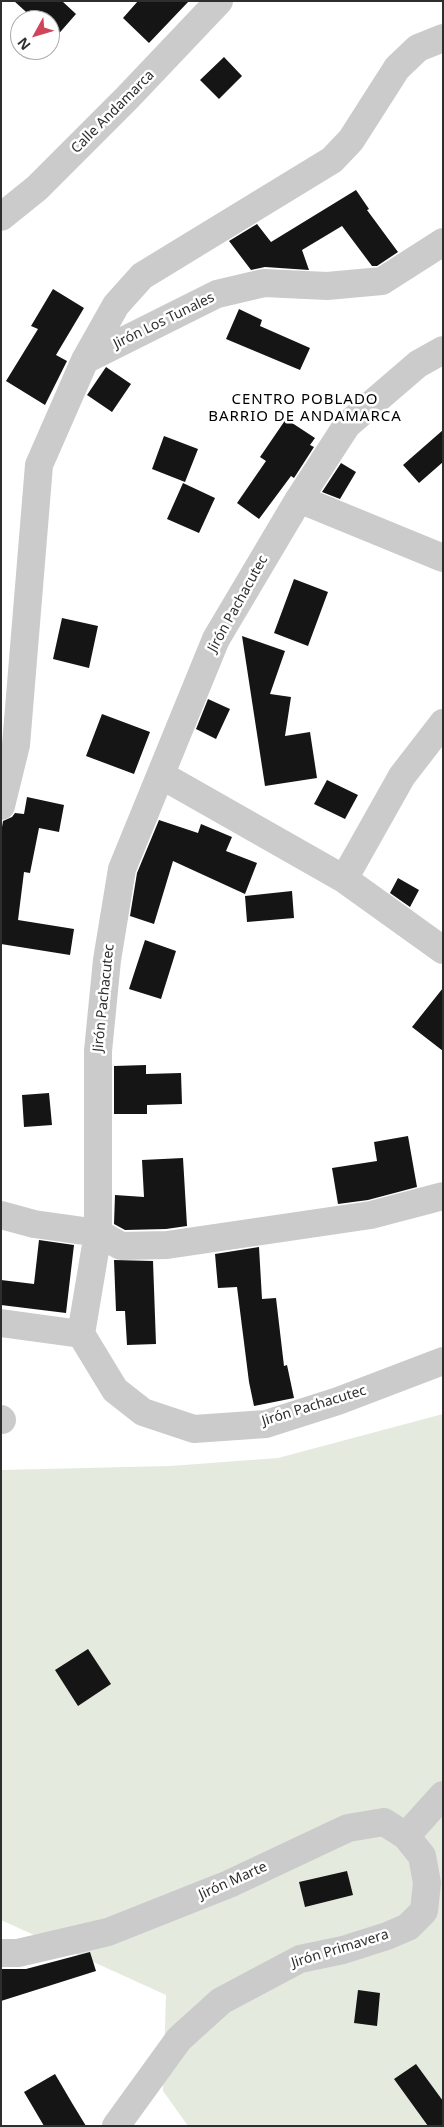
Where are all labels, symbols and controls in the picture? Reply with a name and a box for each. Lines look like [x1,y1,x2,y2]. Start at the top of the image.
north arrow [10,10,60,60]
text: N [13,34,35,55]
street label: Calle Andamarca [68,67,158,157]
street label: Jirón Los Tunales [111,289,217,353]
district label: CENTRO POBLADO BARRIO DE ANDAMARCA [206,391,404,426]
street label: Jirón Pachacutec [204,553,272,655]
street label: Jirón Pachacutec [90,943,118,1053]
street label: Jirón Pachacutec [260,1382,368,1430]
street label: Jirón Marte [196,1858,270,1904]
street label: Jirón Primavera [289,1926,391,1972]

